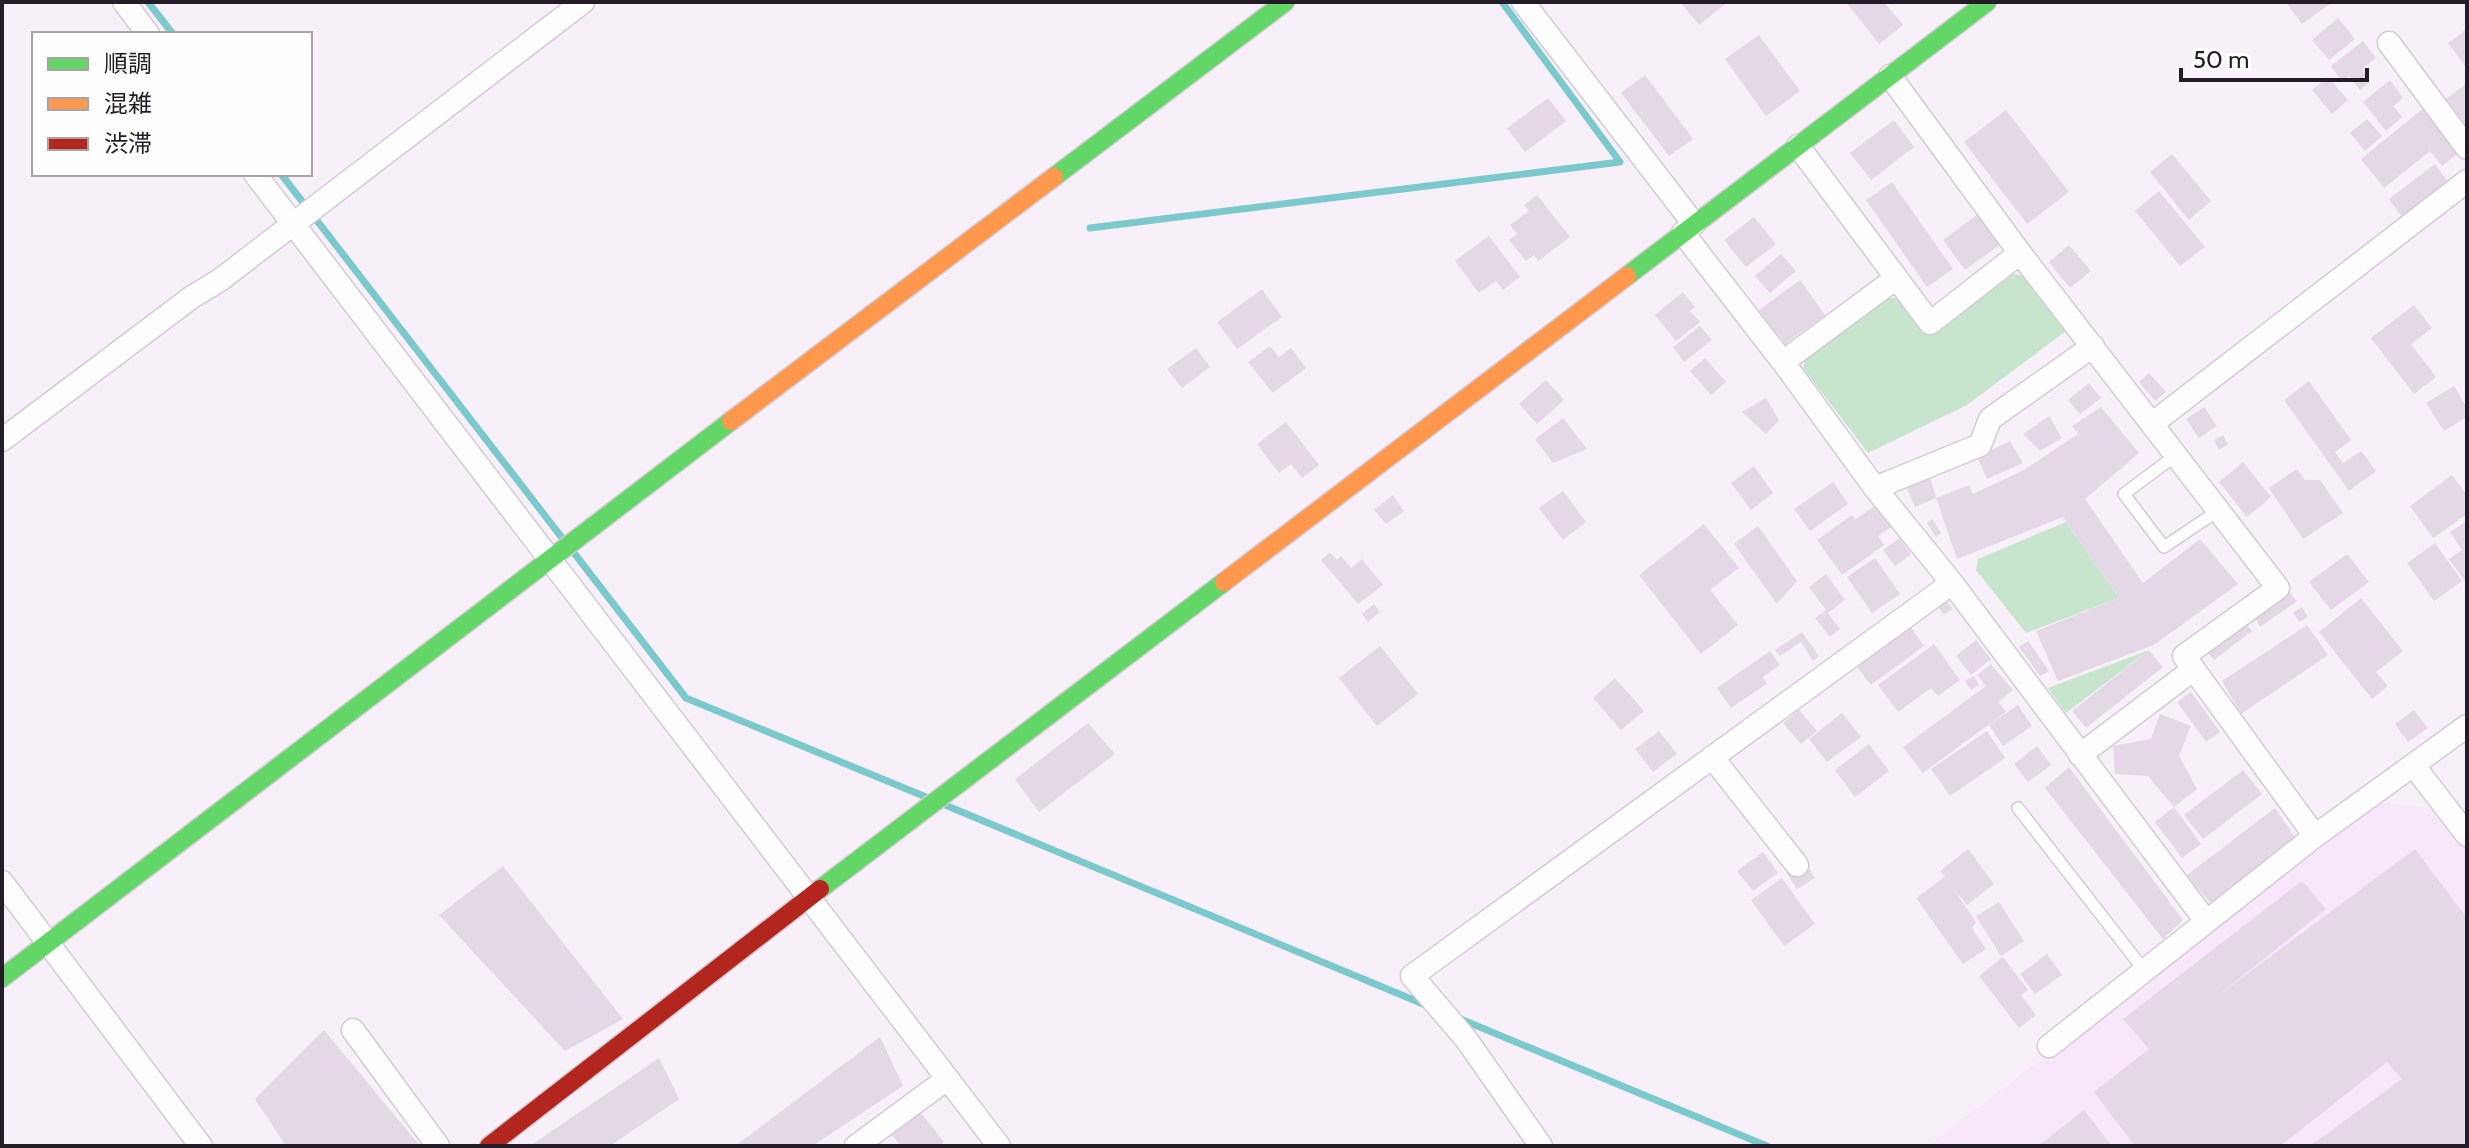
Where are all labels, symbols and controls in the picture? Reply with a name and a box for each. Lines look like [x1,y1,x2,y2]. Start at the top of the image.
legend [32,32,312,176]
scale bar [2181,32,2367,82]
text: 50 m [2193,45,2249,74]
text: 順調 [104,49,152,78]
text: 混雑 [104,89,152,118]
text: 渋滞 [104,129,152,158]

